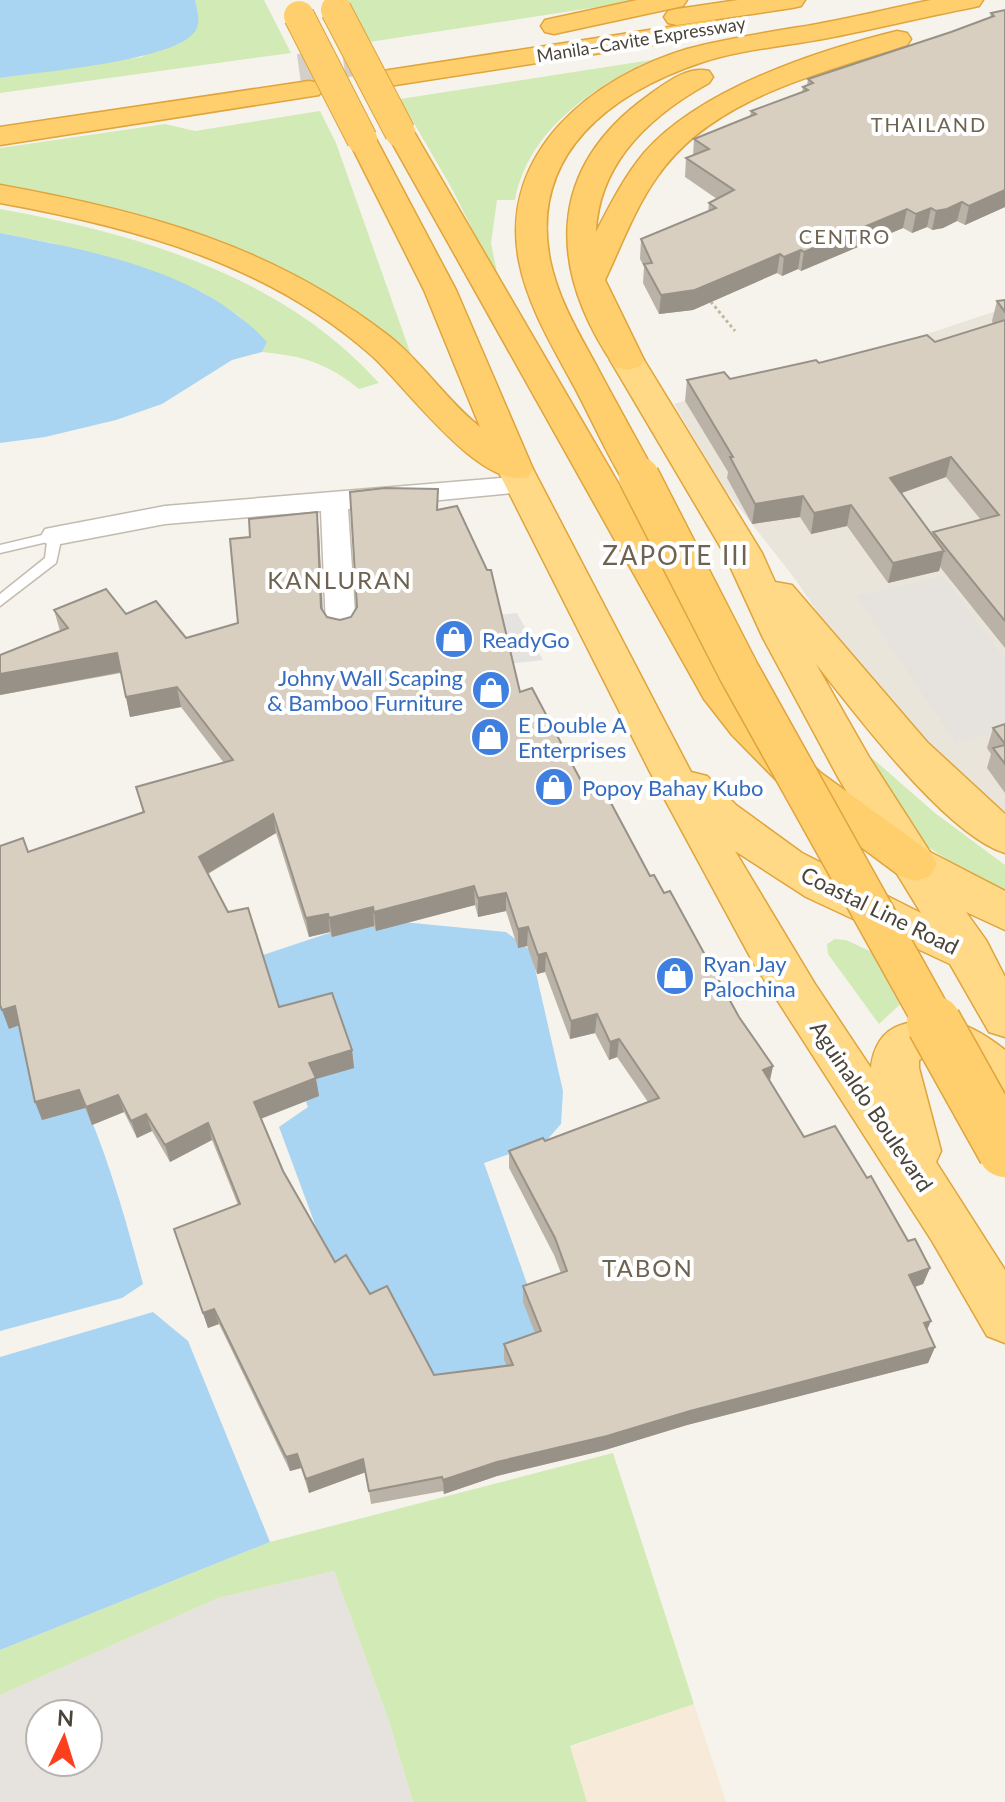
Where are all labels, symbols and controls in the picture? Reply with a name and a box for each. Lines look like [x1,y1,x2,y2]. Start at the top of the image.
street label: Manila–Cavite Expressway [535,12,748,66]
district label: THAILAND [871,112,987,136]
district label: CENTRO [799,224,891,248]
district label: ZAPOTE III [602,539,750,571]
district label: KANLURAN [267,565,413,594]
shop icon: ReadyGo [433,618,475,660]
place label: ReadyGo [482,626,570,653]
place label: Johny Wall Scaping & Bamboo Furniture [267,664,463,716]
shop icon: Johny Wall Scaping & Bamboo Furniture [470,669,512,711]
place label: E Double A Enterprises [518,711,627,763]
shop icon: E Double A Enterprises [469,716,511,758]
shop icon: Popoy Bahay Kubo [533,766,575,808]
place label: Popoy Bahay Kubo [582,774,763,801]
street label: Coastal Line Road [797,860,963,960]
place label: Ryan Jay Palochina [703,950,796,1002]
shop icon: Ryan Jay Palochina [654,955,696,997]
street label: Aguinaldo Boulevard [805,1016,939,1196]
district label: TABON [602,1253,694,1282]
north arrow [24,1698,104,1778]
text: N [56,1703,75,1732]

